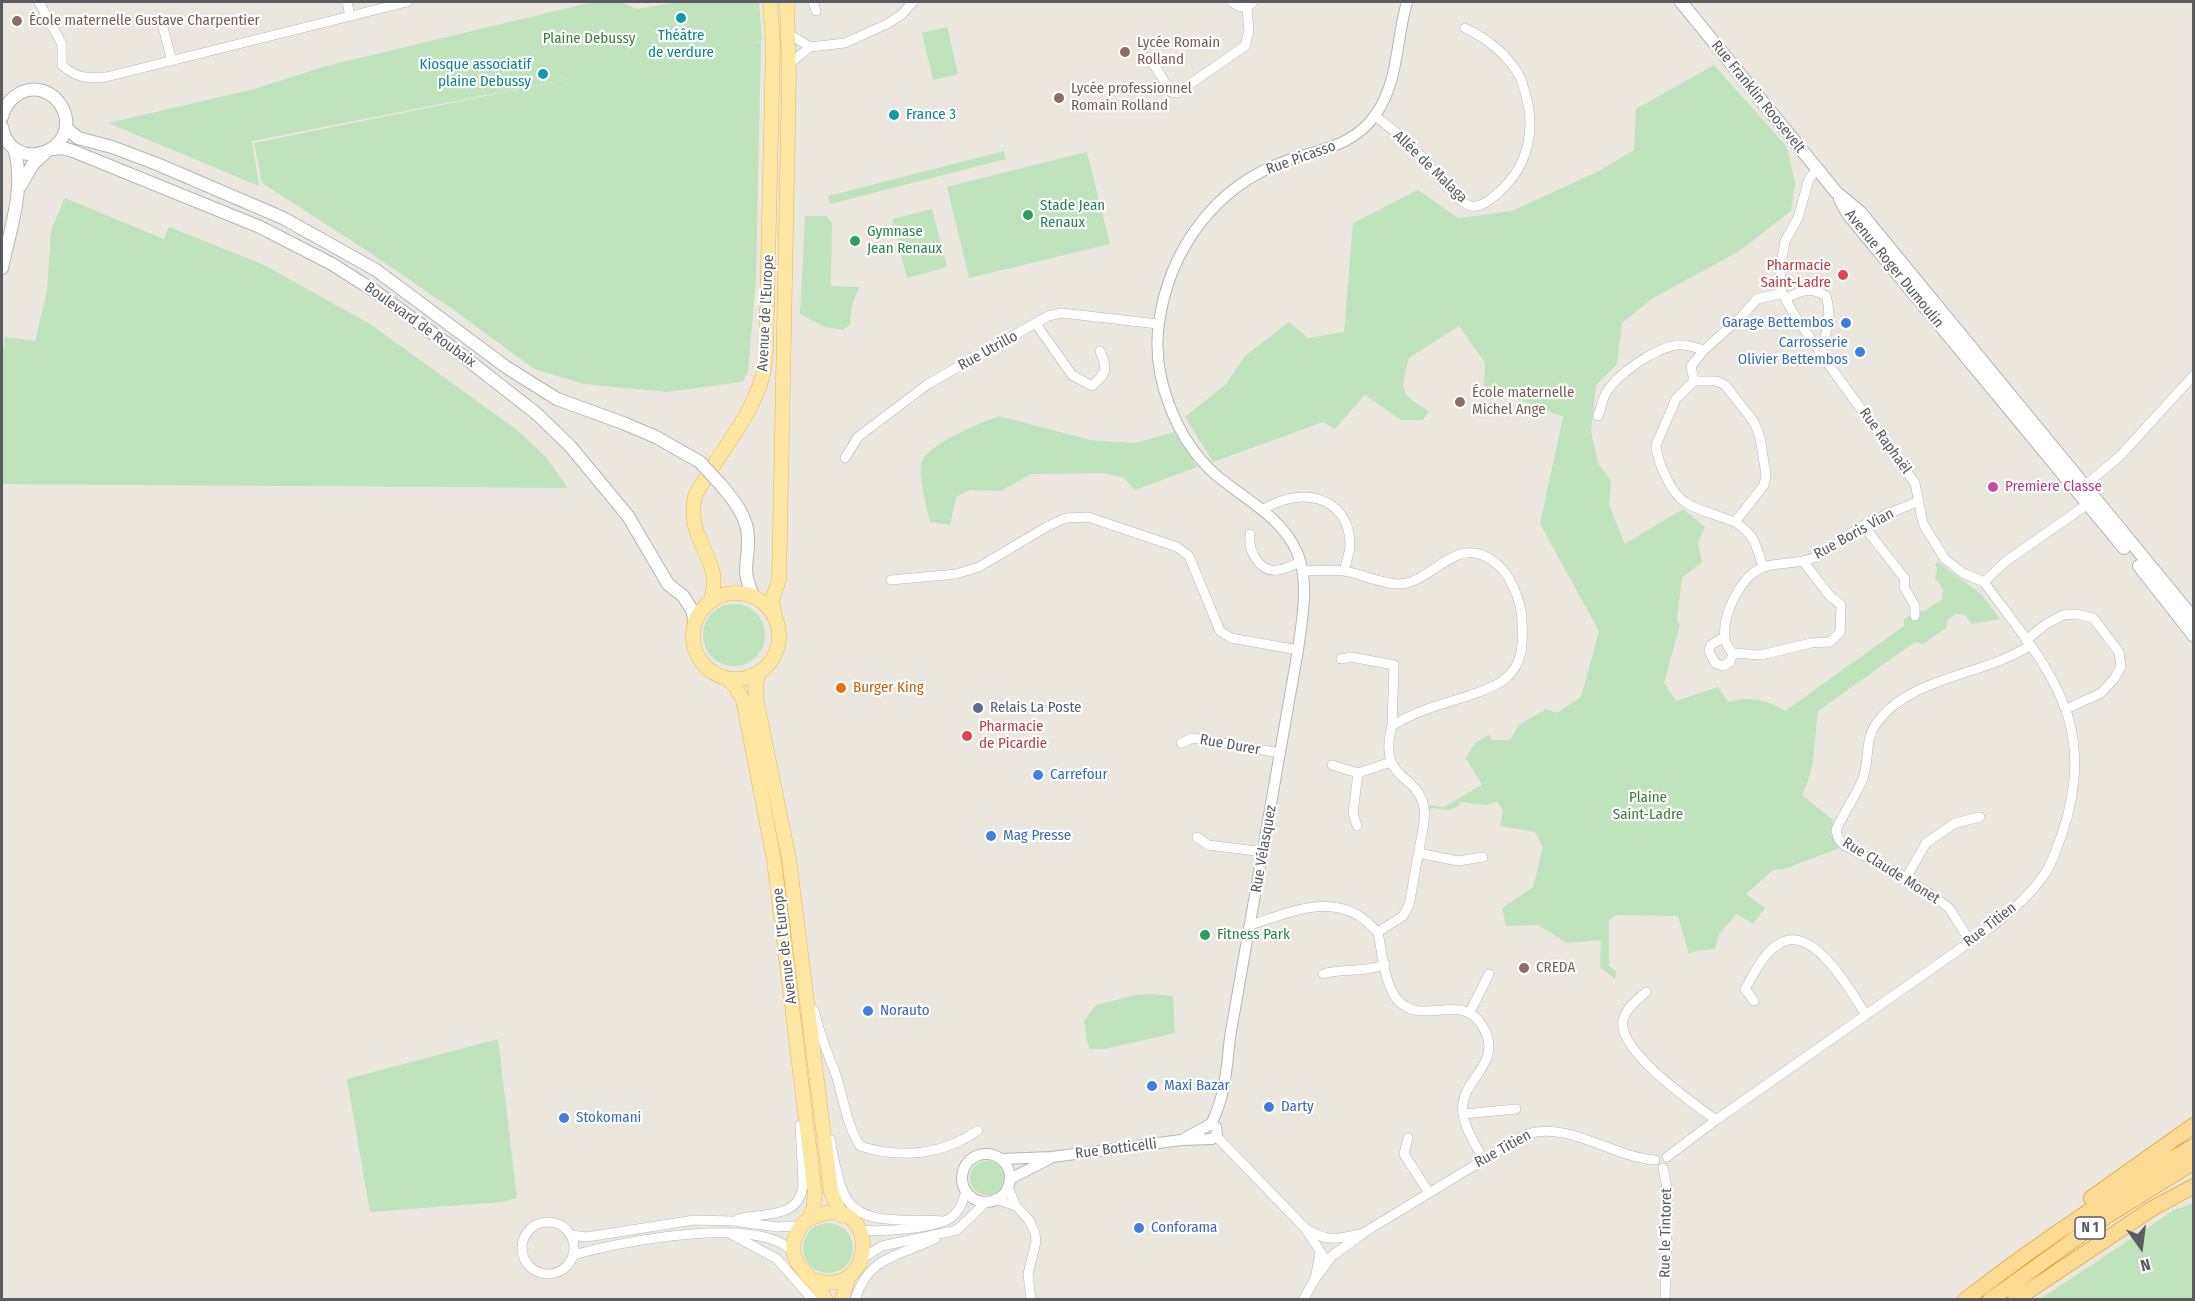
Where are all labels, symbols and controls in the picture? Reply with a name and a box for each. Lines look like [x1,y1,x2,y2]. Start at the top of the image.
marker: Théâtre de verdure [674,11,688,25]
place label: École maternelle Gustave Charpentier [29,12,260,30]
marker: École maternelle Gustave Charpentier [10,14,24,28]
place label: Théâtre de verdure [648,27,714,62]
park label: Plaine Debussy [543,30,635,48]
place label: Lycée Romain Rolland [1137,34,1220,69]
street label: Rue Franklin Roosevelt [1707,37,1809,157]
marker: Lycée Romain Rolland [1118,45,1132,59]
place label: Kiosque associatif plaine Debussy [420,56,531,91]
marker: Kiosque associatif plaine Debussy [536,67,550,81]
place label: Lycée professionnel Romain Rolland [1071,80,1192,115]
marker: Lycée professionnel Romain Rolland [1052,91,1066,105]
place label: France 3 [906,106,956,124]
marker: France 3 [887,108,901,122]
street label: Allée de Malaga [1389,127,1471,207]
street label: Rue Picasso [1264,137,1338,179]
place label: Stade Jean Renaux [1040,197,1105,232]
street label: Avenue Roger Dumoulin [1841,206,1947,332]
marker: Stade Jean Renaux [1021,208,1035,222]
place label: Gymnase Jean Renaux [867,223,942,258]
marker: Gymnase Jean Renaux [848,234,862,248]
street label: Avenue de l'Europe [754,254,778,372]
place label: Pharmacie Saint-Ladre [1761,257,1831,292]
marker: Pharmacie Saint-Ladre [1836,268,1850,282]
street label: Boulevard de Roubaix [361,278,479,372]
place label: Garage Bettembos [1722,314,1834,332]
marker: Garage Bettembos [1839,316,1853,330]
street label: Rue Utrillo [955,327,1021,375]
place label: Carrosserie Olivier Bettembos [1738,334,1848,369]
marker: Carrosserie Olivier Bettembos [1853,345,1867,359]
place label: École maternelle Michel Ange [1472,384,1574,419]
marker: École maternelle Michel Ange [1453,395,1467,409]
street label: Rue Raphaël [1855,405,1915,477]
place label: Premiere Classe [2005,478,2102,496]
marker: Premiere Classe [1986,480,2000,494]
street label: Rue Boris Vian [1811,505,1897,563]
place label: Burger King [853,679,924,697]
marker: Burger King [834,681,848,695]
place label: Relais La Poste [990,699,1081,717]
marker: Relais La Poste [971,701,985,715]
place label: Pharmacie de Picardie [979,718,1047,753]
marker: Pharmacie de Picardie [960,729,974,743]
street label: Rue Durer [1198,731,1262,759]
place label: Carrefour [1050,766,1108,784]
marker: Carrefour [1031,768,1045,782]
park label: Plaine Saint-Ladre [1613,789,1683,824]
street label: Rue Vélasquez [1247,804,1281,894]
place label: Mag Presse [1003,827,1071,845]
marker: Mag Presse [984,829,998,843]
street label: Rue Claude Monet [1839,834,1943,908]
street label: Avenue de l'Europe [769,887,801,1005]
street label: Rue Titien [1960,899,2020,951]
place label: Fitness Park [1217,926,1290,944]
marker: Fitness Park [1198,928,1212,942]
place label: CREDA [1536,959,1575,977]
marker: CREDA [1517,961,1531,975]
place label: Norauto [880,1002,930,1020]
marker: Norauto [861,1004,875,1018]
place label: Maxi Bazar [1164,1077,1230,1095]
marker: Maxi Bazar [1145,1079,1159,1093]
place label: Darty [1281,1098,1314,1116]
marker: Darty [1262,1100,1276,1114]
place label: Stokomani [576,1109,641,1127]
marker: Stokomani [557,1111,571,1125]
street label: Rue Titien [1472,1126,1534,1172]
street label: Rue Botticelli [1074,1135,1158,1163]
street label: Rue le Tintoret [1656,1188,1676,1278]
road number: N 1 [2075,1217,2105,1239]
north arrow [2111,1217,2171,1277]
place label: Conforama [1151,1219,1217,1237]
marker: Conforama [1132,1221,1146,1235]
text: N [2139,1255,2152,1275]

